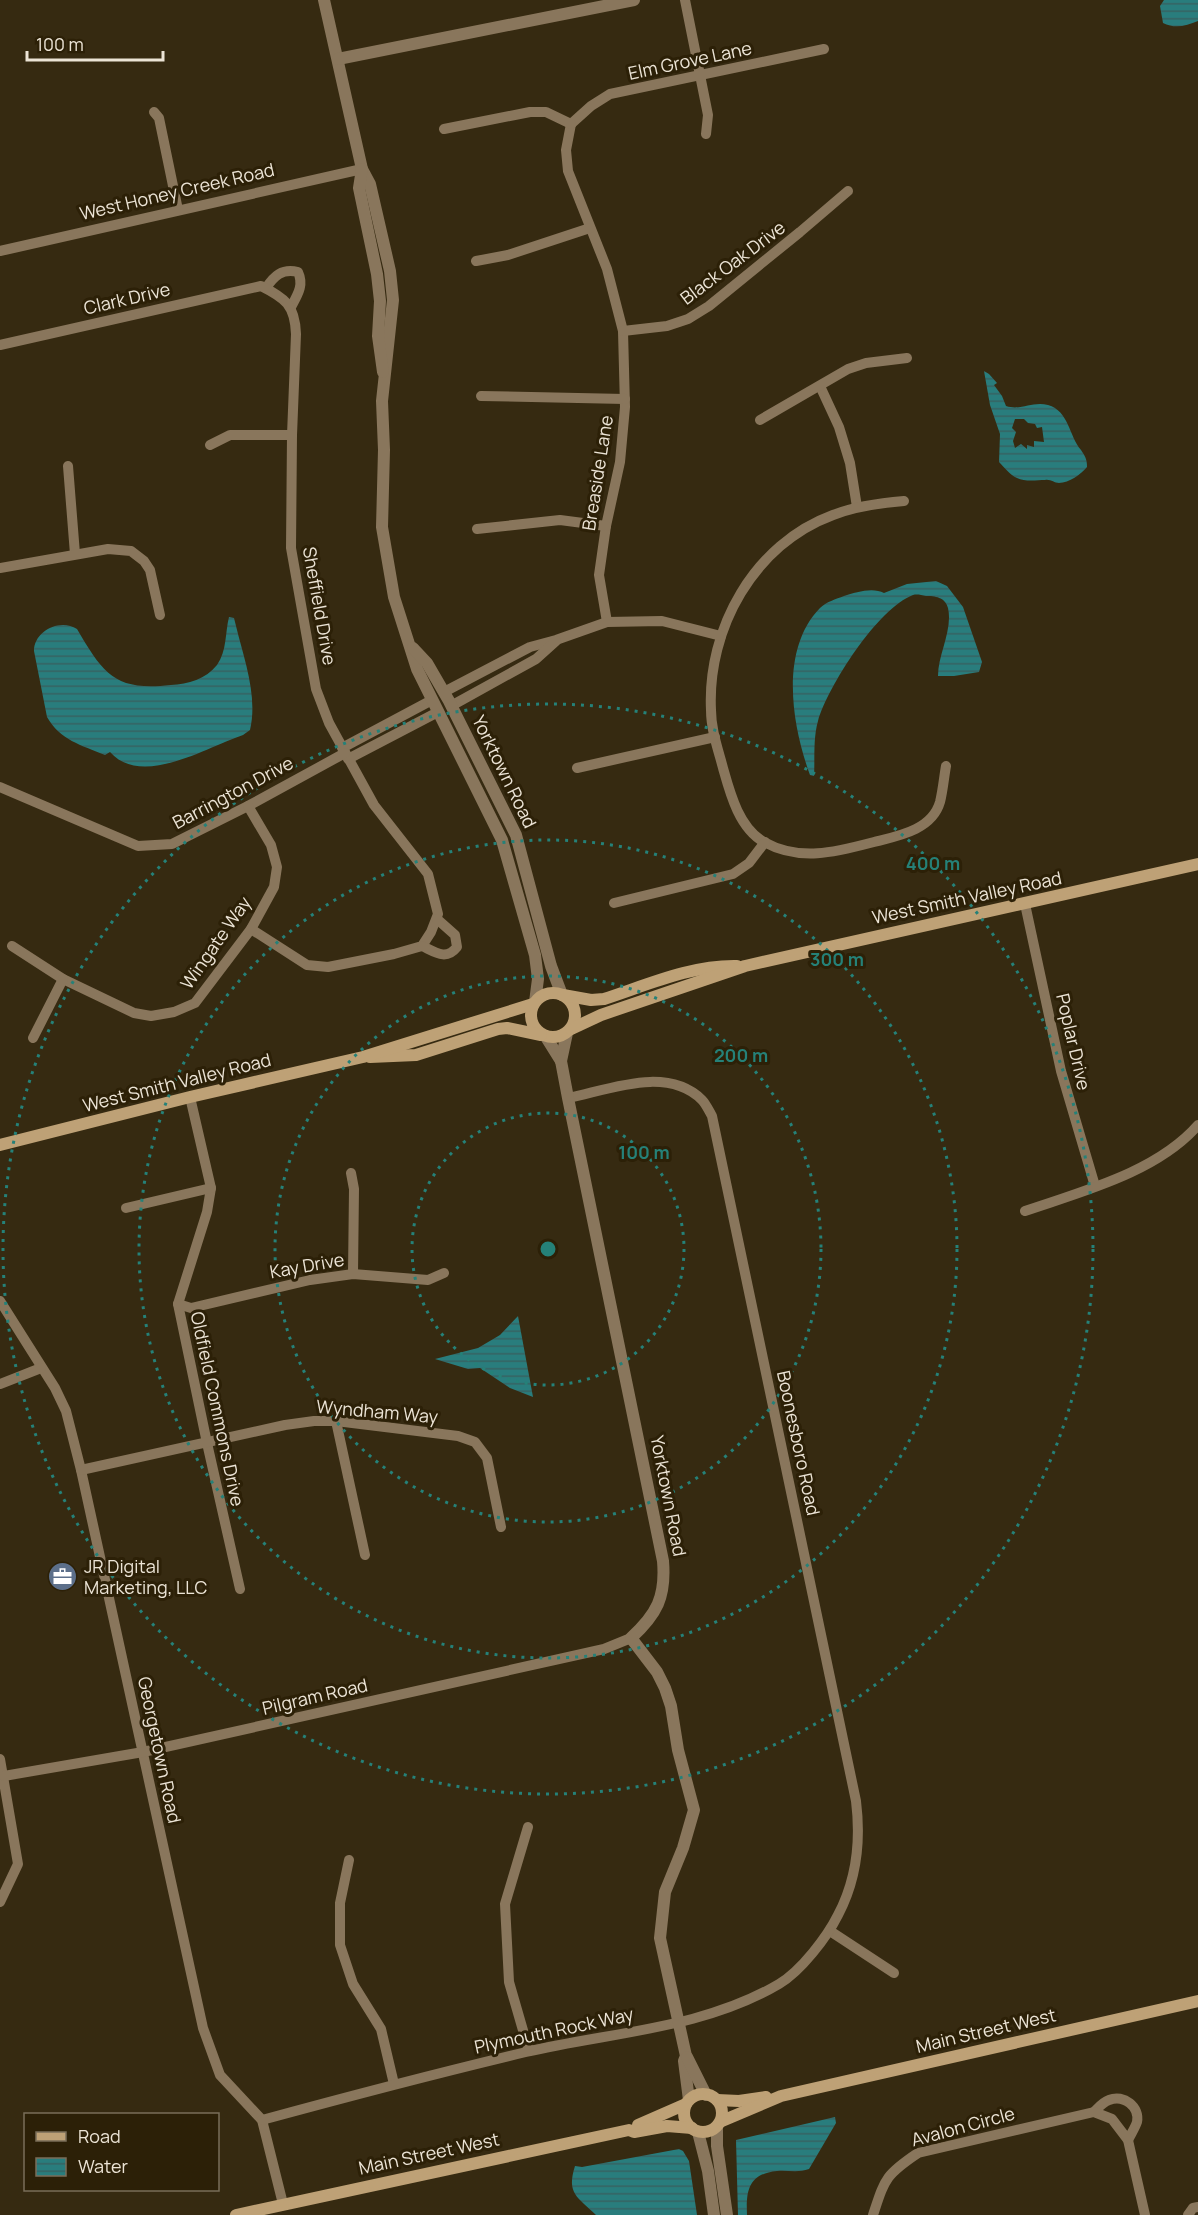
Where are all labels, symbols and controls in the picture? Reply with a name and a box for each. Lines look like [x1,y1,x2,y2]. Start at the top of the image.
scale bar [27,24,164,62]
text: 100 m [36,32,84,56]
street label: Elm Grove Lane [626,35,754,85]
street label: West Honey Creek Road [77,157,276,225]
street label: Black Oak Drive [675,215,790,310]
street label: Clark Drive [81,276,172,320]
street label: Breaside Lane [576,413,618,532]
street label: Sheffield Drive [298,545,342,667]
street label: Yorktown Road [467,711,543,832]
street label: Barrington Drive [168,750,297,834]
text: 400 m [906,851,960,875]
street label: West Smith Valley Road [870,865,1064,929]
street label: Wingate Way [174,891,256,994]
text: 300 m [810,947,864,971]
street label: Poplar Drive [1051,991,1097,1092]
text: 200 m [714,1043,768,1067]
street label: West Smith Valley Road [80,1047,273,1117]
text: 100 m [618,1140,670,1164]
centre of rings [538,1239,558,1259]
street label: Kay Drive [268,1247,346,1283]
street label: Oldfield Commons Drive [186,1309,250,1508]
street label: Boonesboro Road [772,1368,826,1517]
street label: Wyndham Way [315,1394,439,1428]
street label: Yorktown Road [646,1433,692,1558]
place label: JR Digital Marketing, LLC [84,1554,207,1599]
office icon: JR Digital Marketing, LLC [47,1561,79,1593]
street label: Pilgram Road [260,1672,370,1720]
street label: Georgetown Road [133,1674,187,1825]
street label: Plymouth Rock Way [472,2001,636,2059]
street label: Main Street West [913,2002,1058,2058]
street label: Avalon Circle [908,2101,1017,2151]
legend [24,2113,219,2191]
text: Road [78,2124,121,2148]
street label: Main Street West [356,2126,501,2180]
text: Water [78,2154,128,2178]

